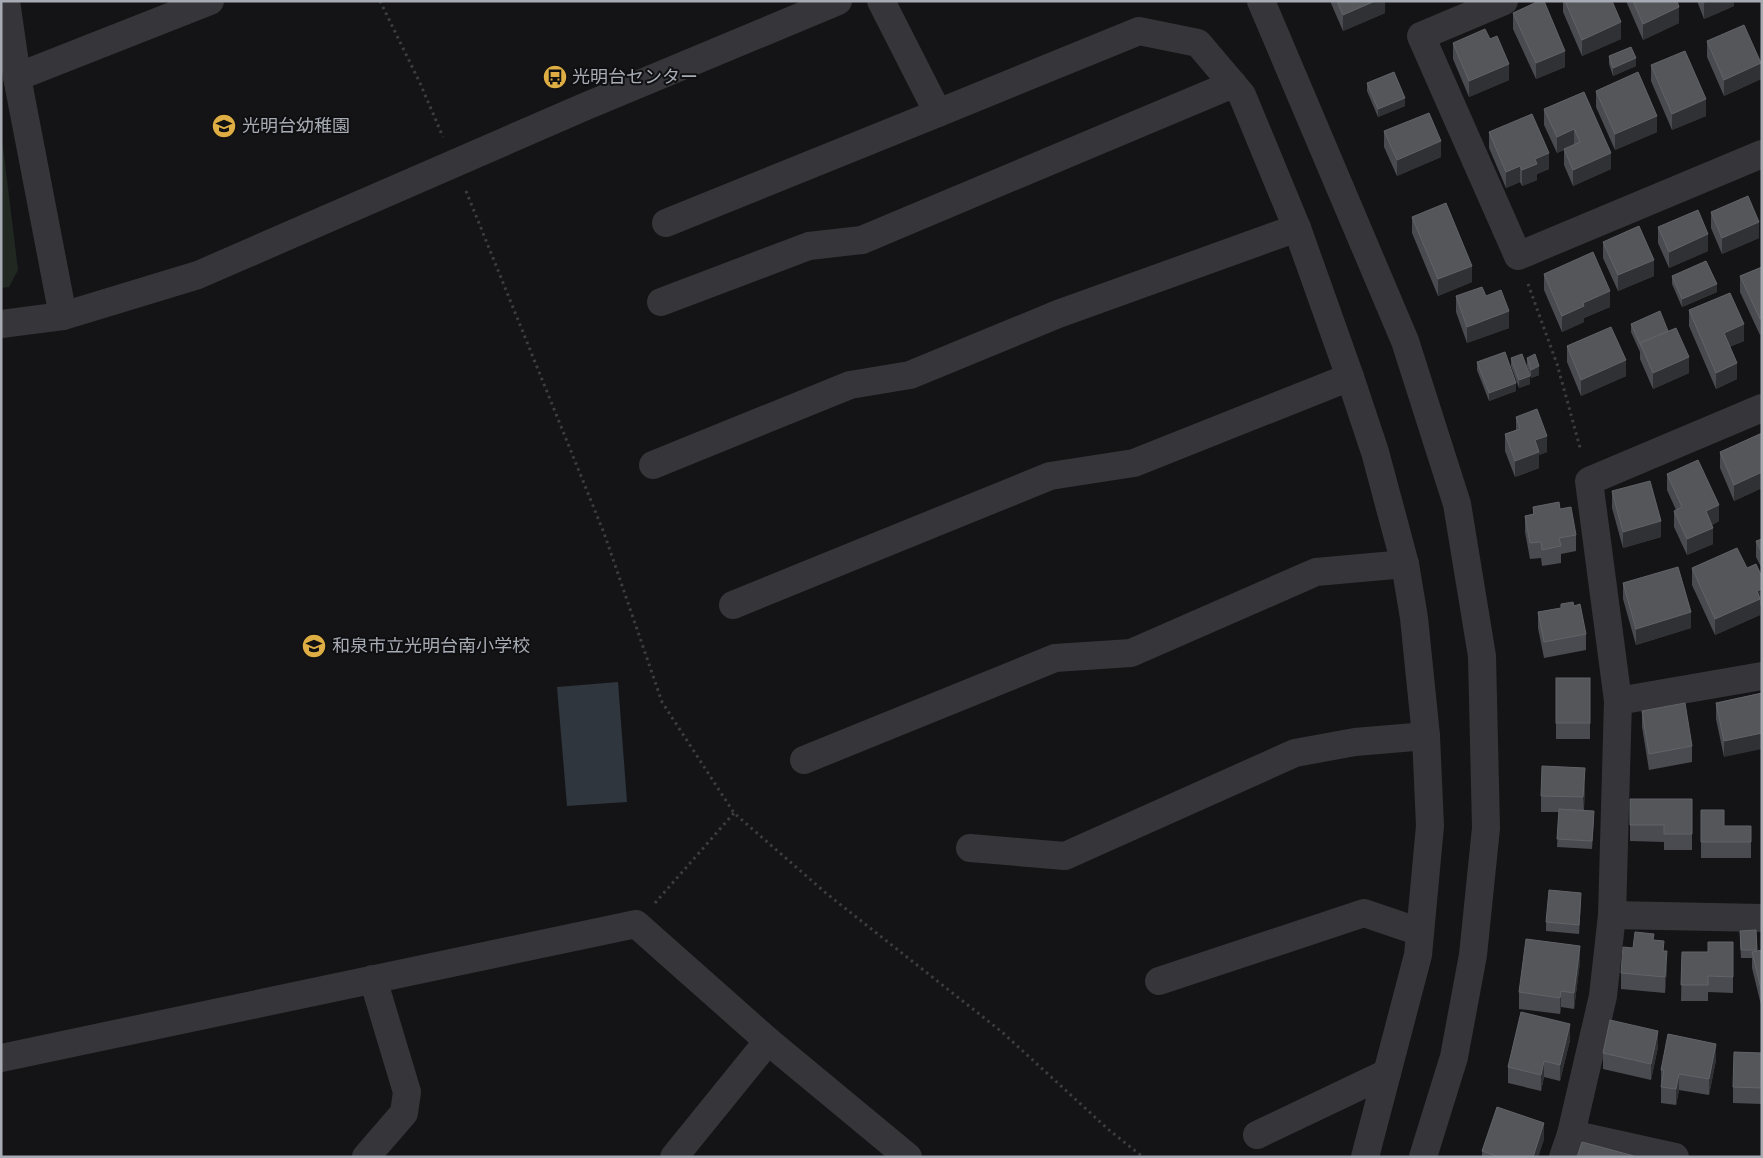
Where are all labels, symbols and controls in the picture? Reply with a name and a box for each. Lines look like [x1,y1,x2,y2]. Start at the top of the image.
bus stop icon: 光明台センター [542,64,568,90]
place label: 光明台センター [572,67,698,87]
school or university icon: 光明台幼稚園 [211,113,237,139]
place label: 光明台幼稚園 [242,116,350,136]
school or university icon: 和泉市立光明台南小学校 [301,633,327,659]
place label: 和泉市立光明台南小学校 [332,636,530,656]

